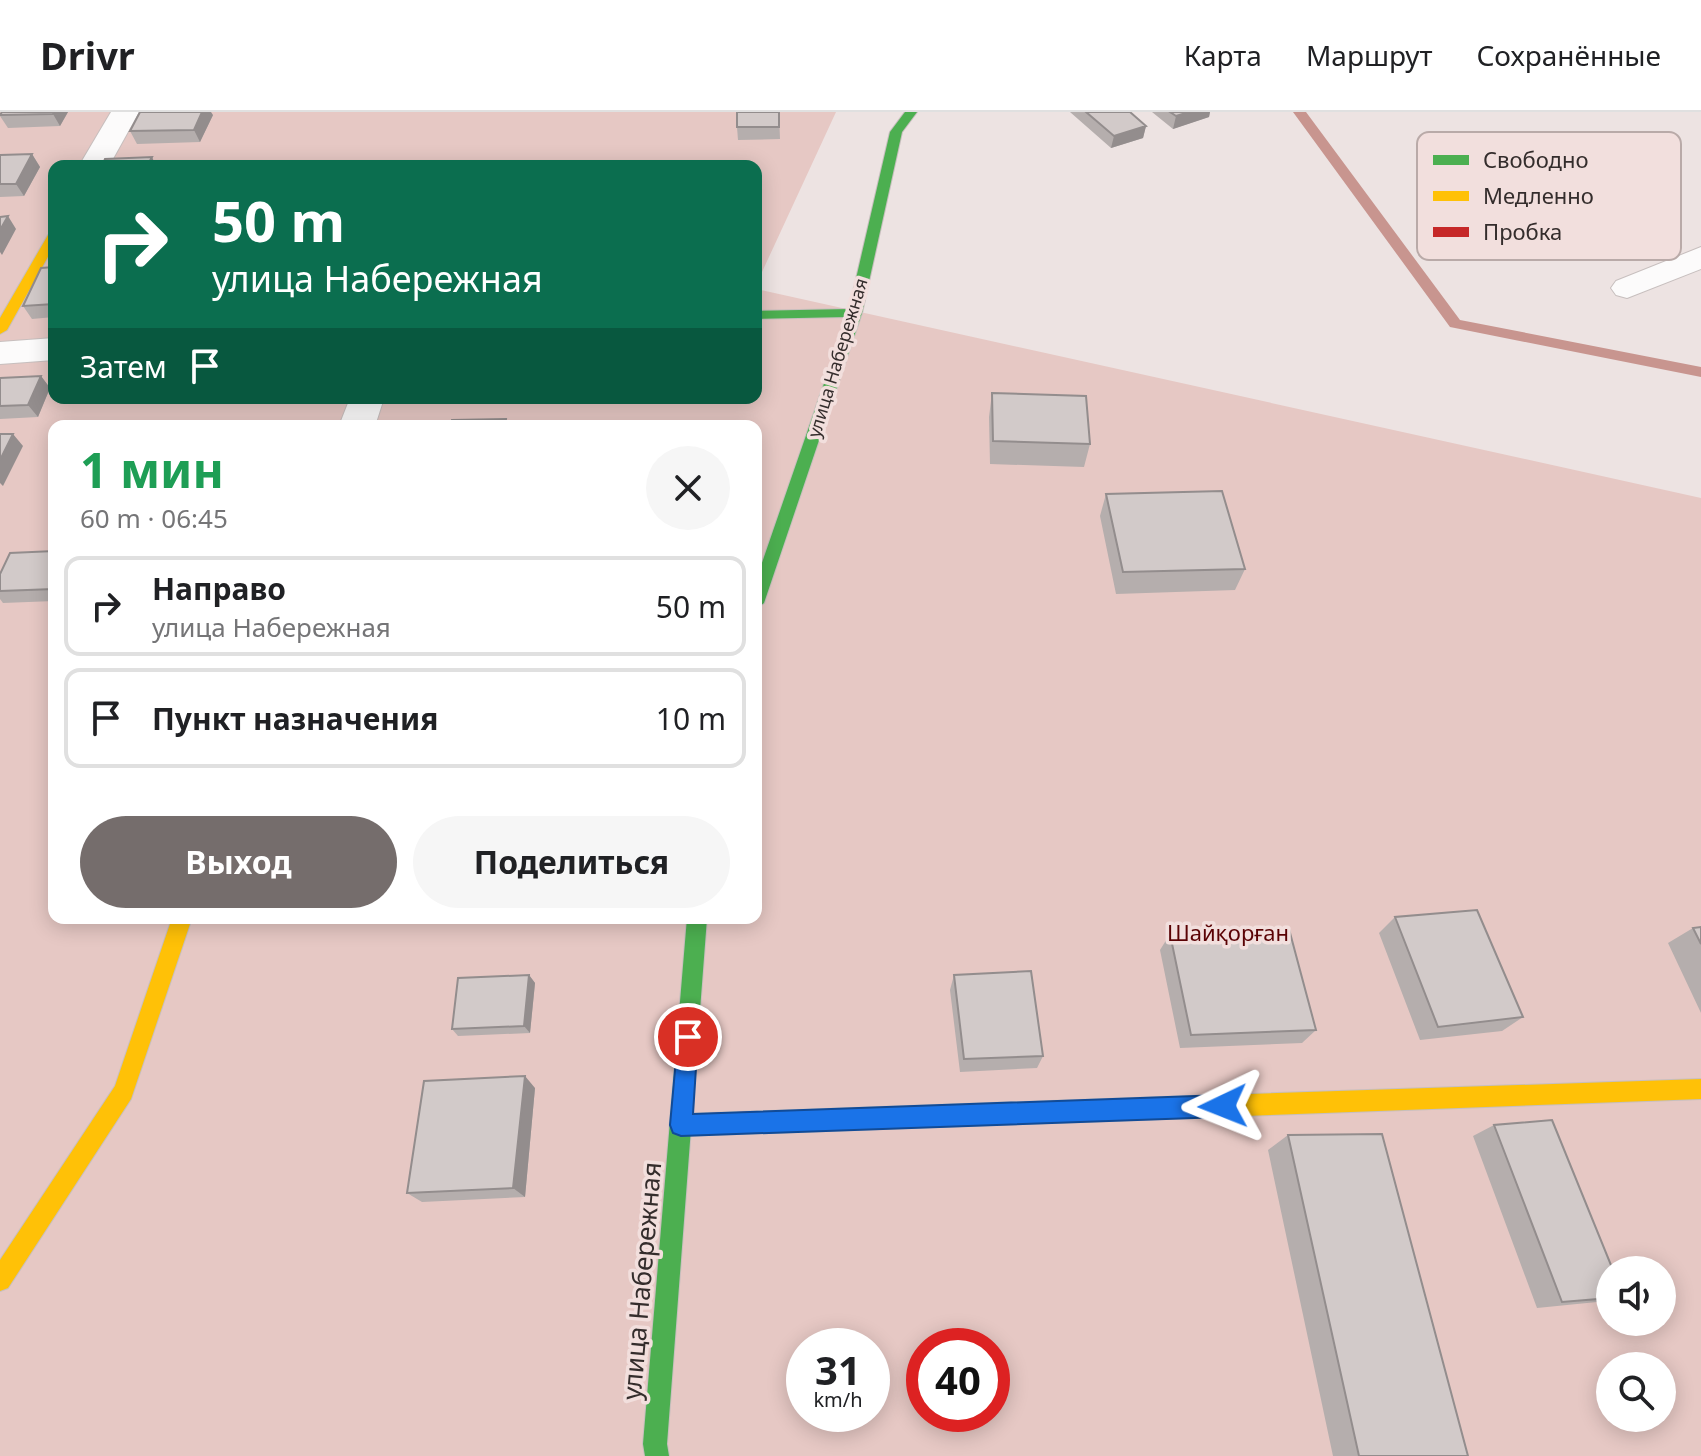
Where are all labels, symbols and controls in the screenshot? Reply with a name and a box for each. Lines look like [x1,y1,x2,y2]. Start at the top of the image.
text: Drivr [40,29,135,81]
text: Карта [1184,36,1262,74]
text: Маршрут [1306,36,1432,74]
text: Сохранённые [1476,36,1661,74]
legend [1417,132,1681,260]
text: Свободно [1483,144,1588,174]
text: Медленно [1483,180,1594,210]
text: 50 m [212,182,345,258]
icon: right [80,192,184,296]
text: Пробка [1483,216,1562,246]
text: улица Набережная [212,254,543,303]
street label: улица Набережная [801,275,873,440]
icon: arrive [183,344,227,388]
text: Затем [80,346,167,387]
text: 1 мин [80,437,224,502]
button: close [646,446,730,530]
text: 60 m · 06:45 [80,500,228,536]
text: Направо [152,568,286,609]
icon: right [84,584,128,628]
text: 50 m [656,586,726,627]
text: улица Набережная [152,609,391,645]
icon: arrive [84,696,128,740]
text: Пункт назначения [152,698,438,739]
text: 10 m [656,698,726,739]
button: Выход [80,816,397,908]
button: Поделиться [413,816,730,908]
park label: Шайқорған [1167,917,1289,947]
pin [654,1003,722,1071]
icon: arrive [666,1015,710,1059]
position arrow [1181,1064,1265,1148]
street label: улица Набережная [613,1160,669,1401]
map controls [1596,1256,1676,1432]
button: sound [1596,1256,1676,1336]
speed limit sign: 40 [906,1328,1010,1432]
text: 31 [815,1342,861,1397]
button: search [1596,1352,1676,1432]
text: km/h [813,1386,863,1413]

